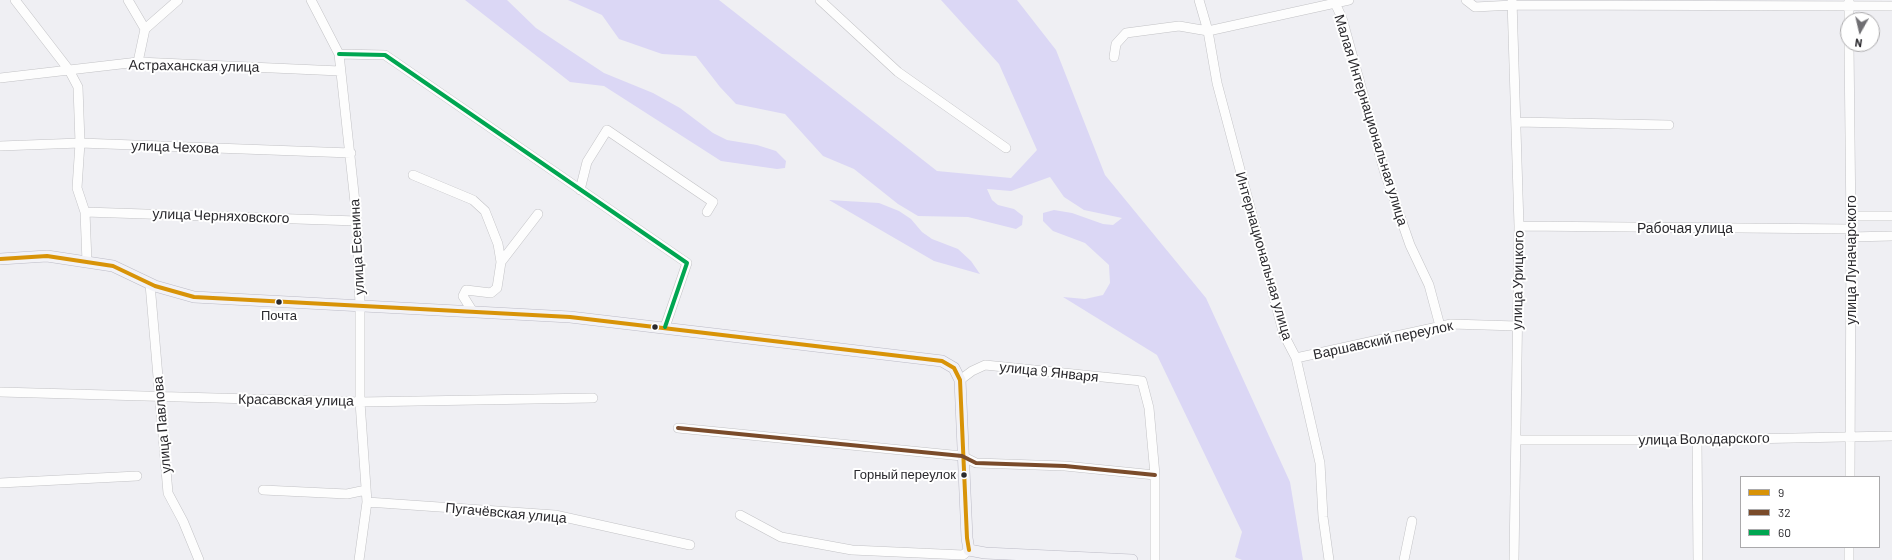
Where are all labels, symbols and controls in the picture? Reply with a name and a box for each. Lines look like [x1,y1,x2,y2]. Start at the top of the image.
street label: Малая Интернациональная улица [1331,12,1411,228]
north arrow [1840,12,1880,52]
text: N [1854,36,1863,50]
street label: Астраханская улица [128,56,260,76]
street label: улица Чехова [131,137,219,157]
street label: Интернациональная улица [1232,170,1296,342]
street label: улица Луначарского [1843,195,1859,325]
street label: улица Есенина [346,198,368,296]
street label: улица Черняховского [152,205,290,227]
street label: Рабочая улица [1637,220,1733,236]
street label: улица Урицкого [1509,230,1527,330]
marker: Почта [274,297,284,307]
place label: Почта [261,308,297,324]
street label: Варшавский переулок [1312,317,1454,363]
unlabelled marker [650,322,660,332]
street label: улица 9 Января [999,358,1099,386]
street label: улица Павлова [149,376,175,474]
street label: Красавская улица [238,391,354,409]
street label: улица Володарского [1638,429,1770,449]
place label: Горный переулок [854,467,956,483]
marker: Горный переулок [959,470,969,480]
legend [1740,476,1880,548]
text: 9 [1778,485,1784,499]
street label: Пугачёвская улица [445,499,567,527]
text: 32 [1778,505,1791,519]
text: 60 [1778,525,1791,539]

